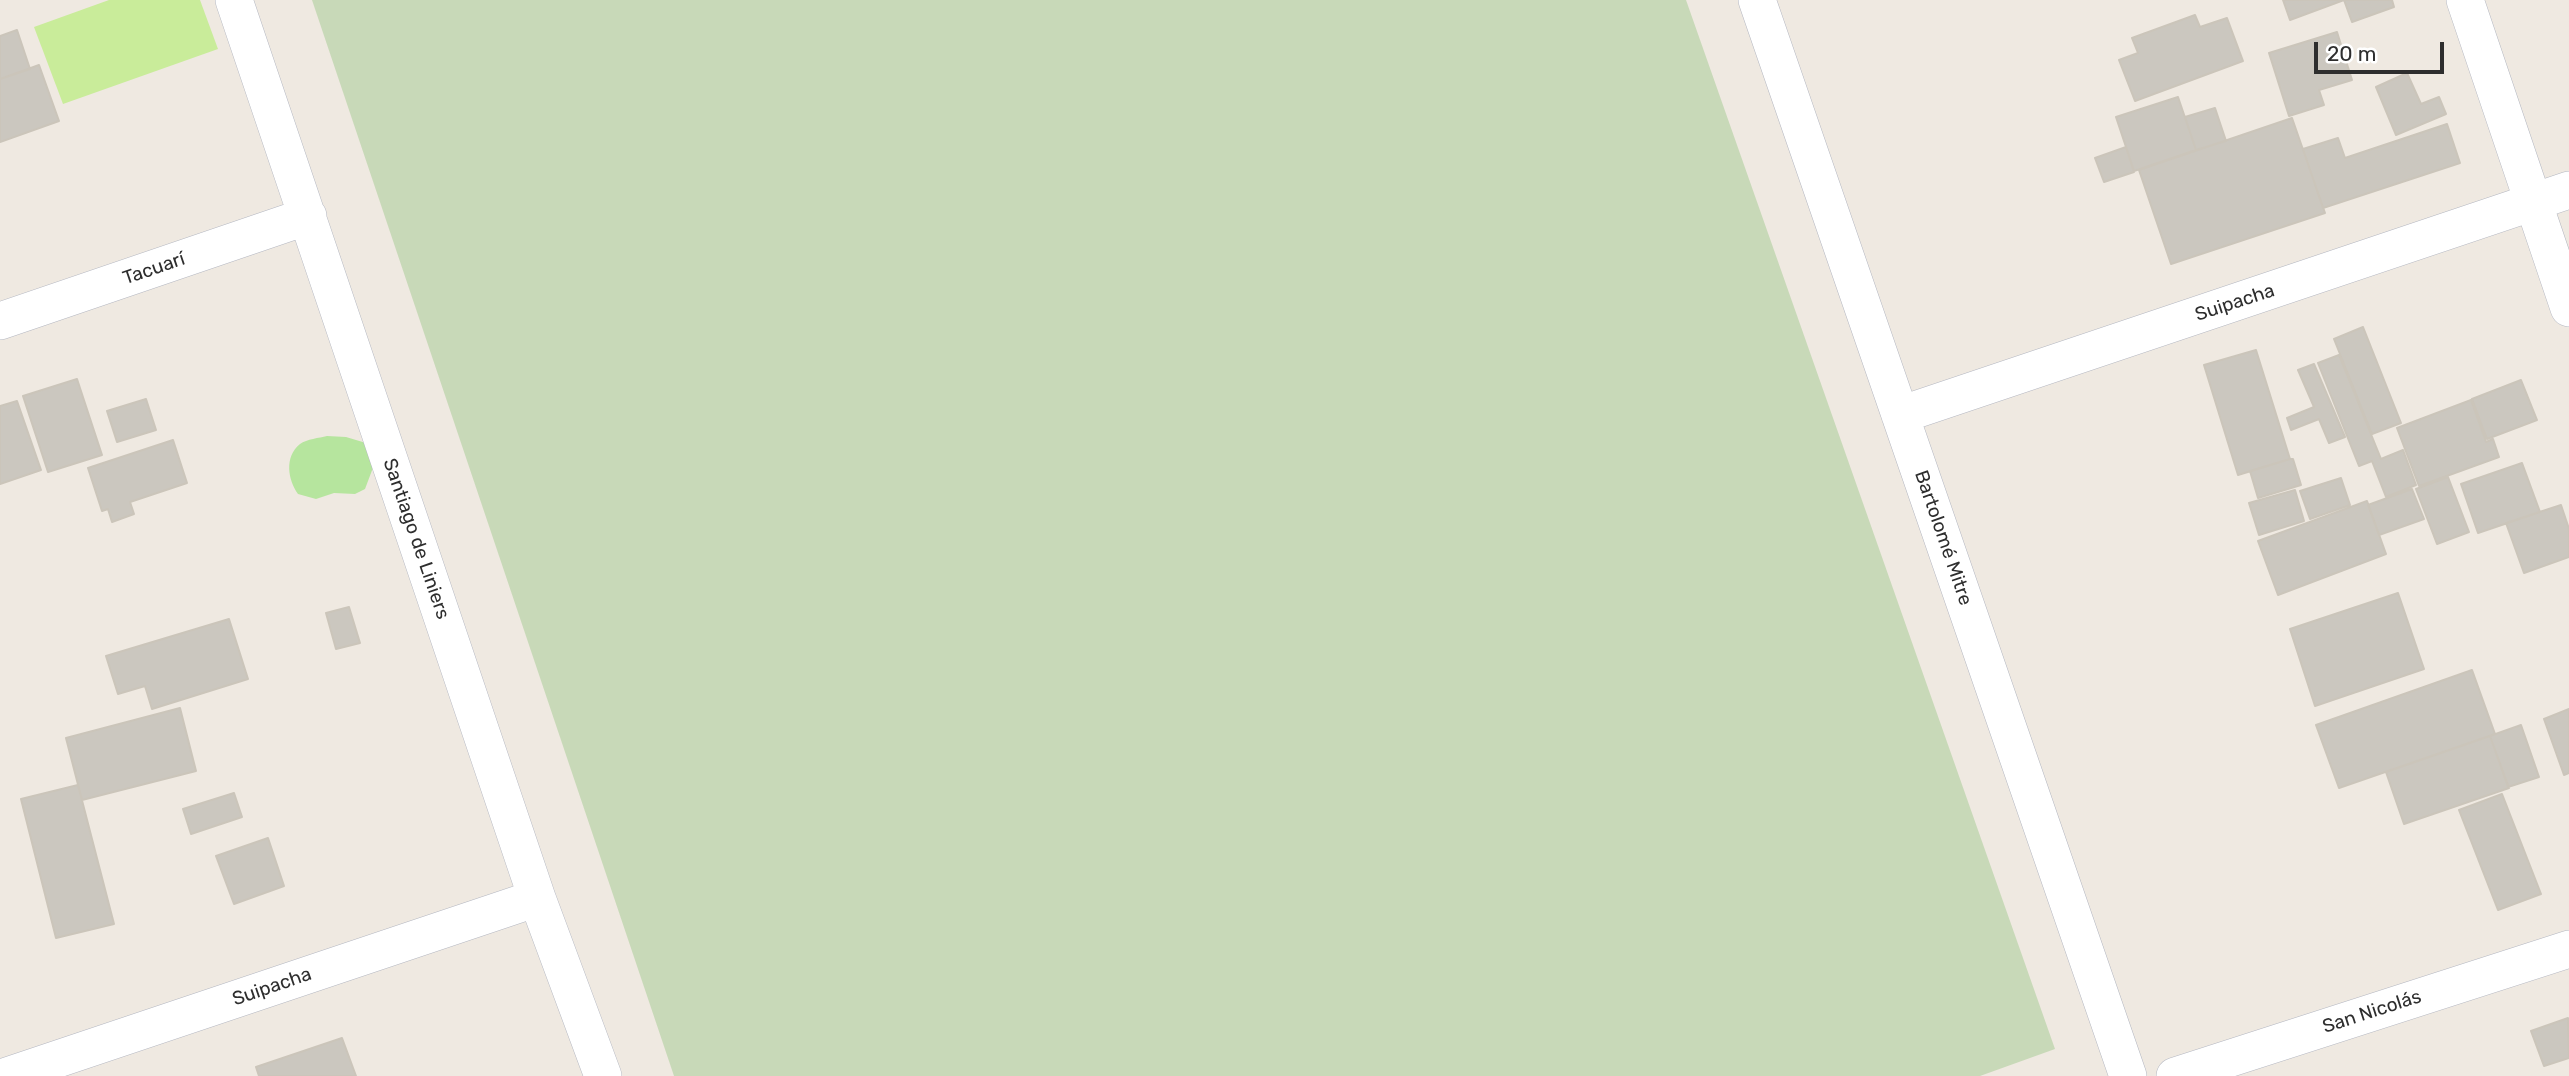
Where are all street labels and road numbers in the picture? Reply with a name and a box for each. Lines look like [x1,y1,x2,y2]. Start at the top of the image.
street label: Tacuarí [120,248,188,290]
street label: Suipacha [2192,279,2278,327]
street label: Santiago de Liniers [378,456,454,622]
street label: Bartolomé Mitre [1909,468,1977,608]
street label: Suipacha [229,963,315,1011]
street label: San Nicolás [2320,985,2424,1039]

